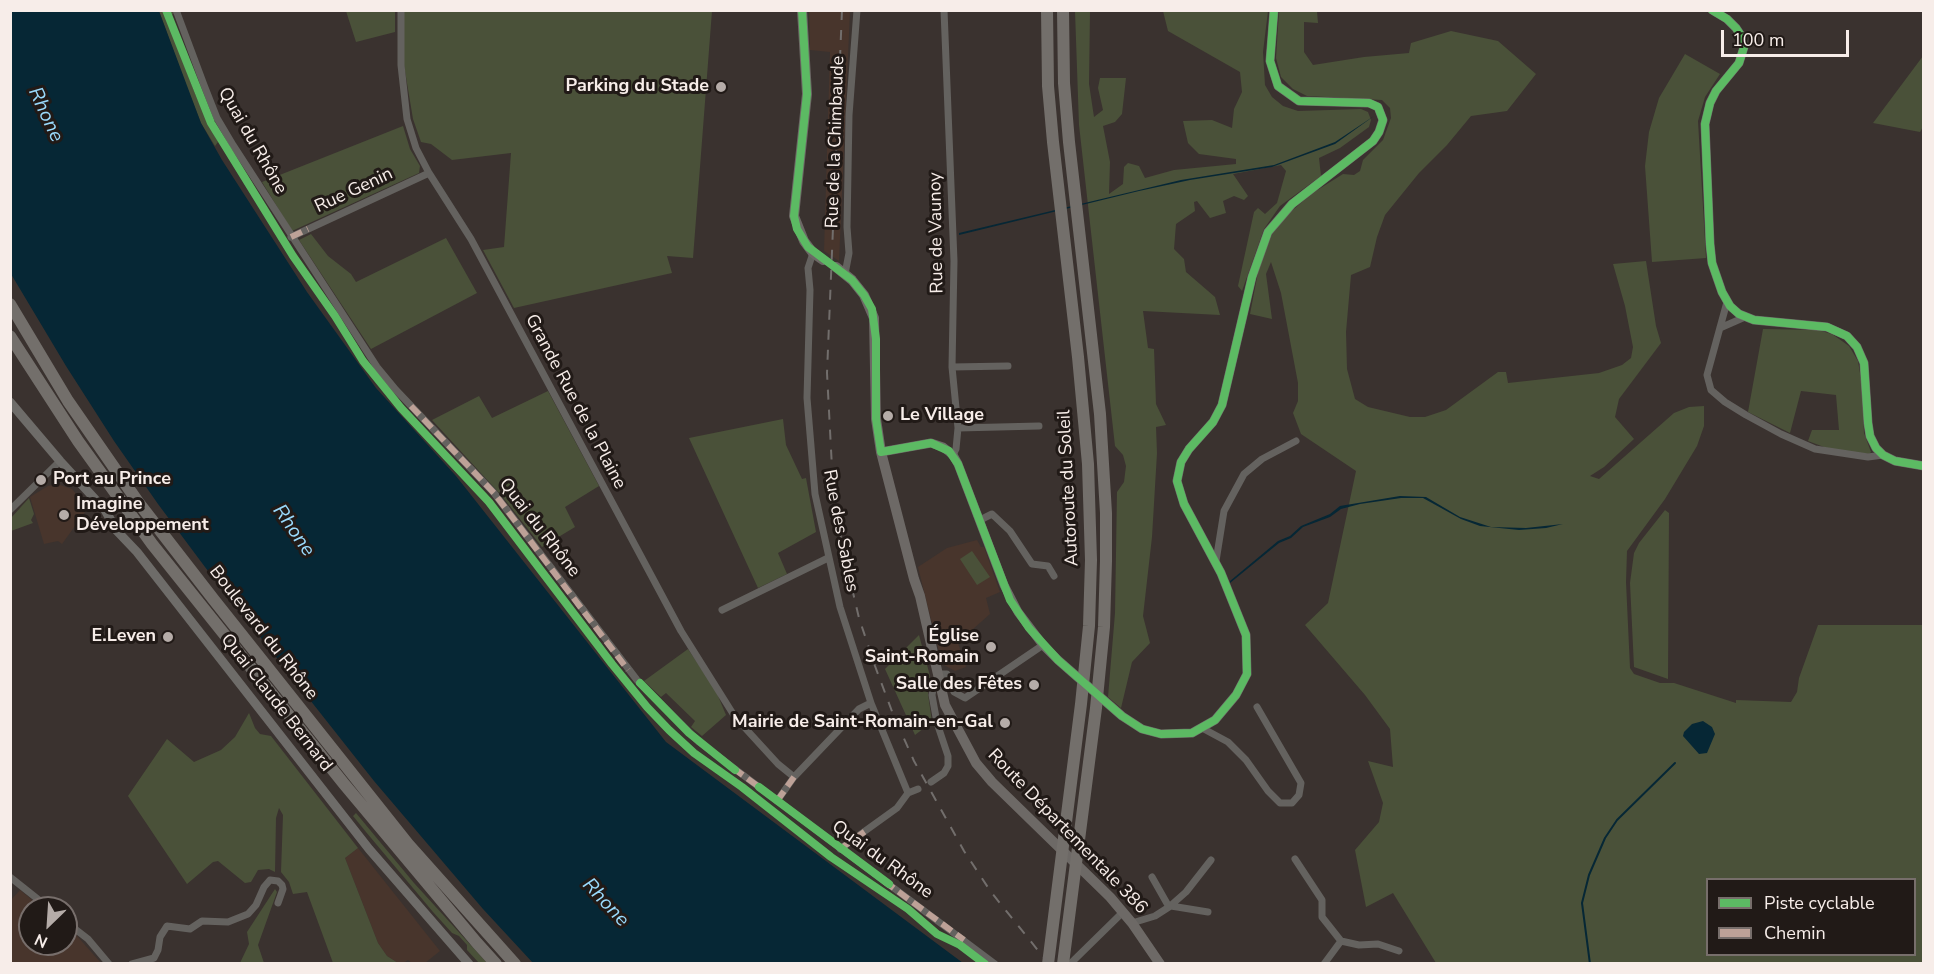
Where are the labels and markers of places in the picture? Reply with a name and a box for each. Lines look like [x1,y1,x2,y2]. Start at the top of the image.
place label: Parking du Stade [566,76,709,98]
marker: Parking du Stade [714,80,728,94]
place label: Le Village [900,405,984,427]
marker: Le Village [881,409,895,423]
place label: Port au Prince [53,469,171,491]
marker: Port au Prince [34,473,48,487]
place label: Imagine Développement [76,494,209,536]
marker: Imagine Développement [57,508,71,522]
place label: E.Leven [91,626,156,648]
place label: Église Saint-Romain [865,626,979,668]
marker: E.Leven [161,630,175,644]
marker: Église Saint-Romain [984,640,998,654]
place label: Salle des Fêtes [896,674,1022,696]
marker: Salle des Fêtes [1027,678,1041,692]
place label: Mairie de Saint-Romain-en-Gal [732,712,993,734]
marker: Mairie de Saint-Romain-en-Gal [998,716,1012,730]

